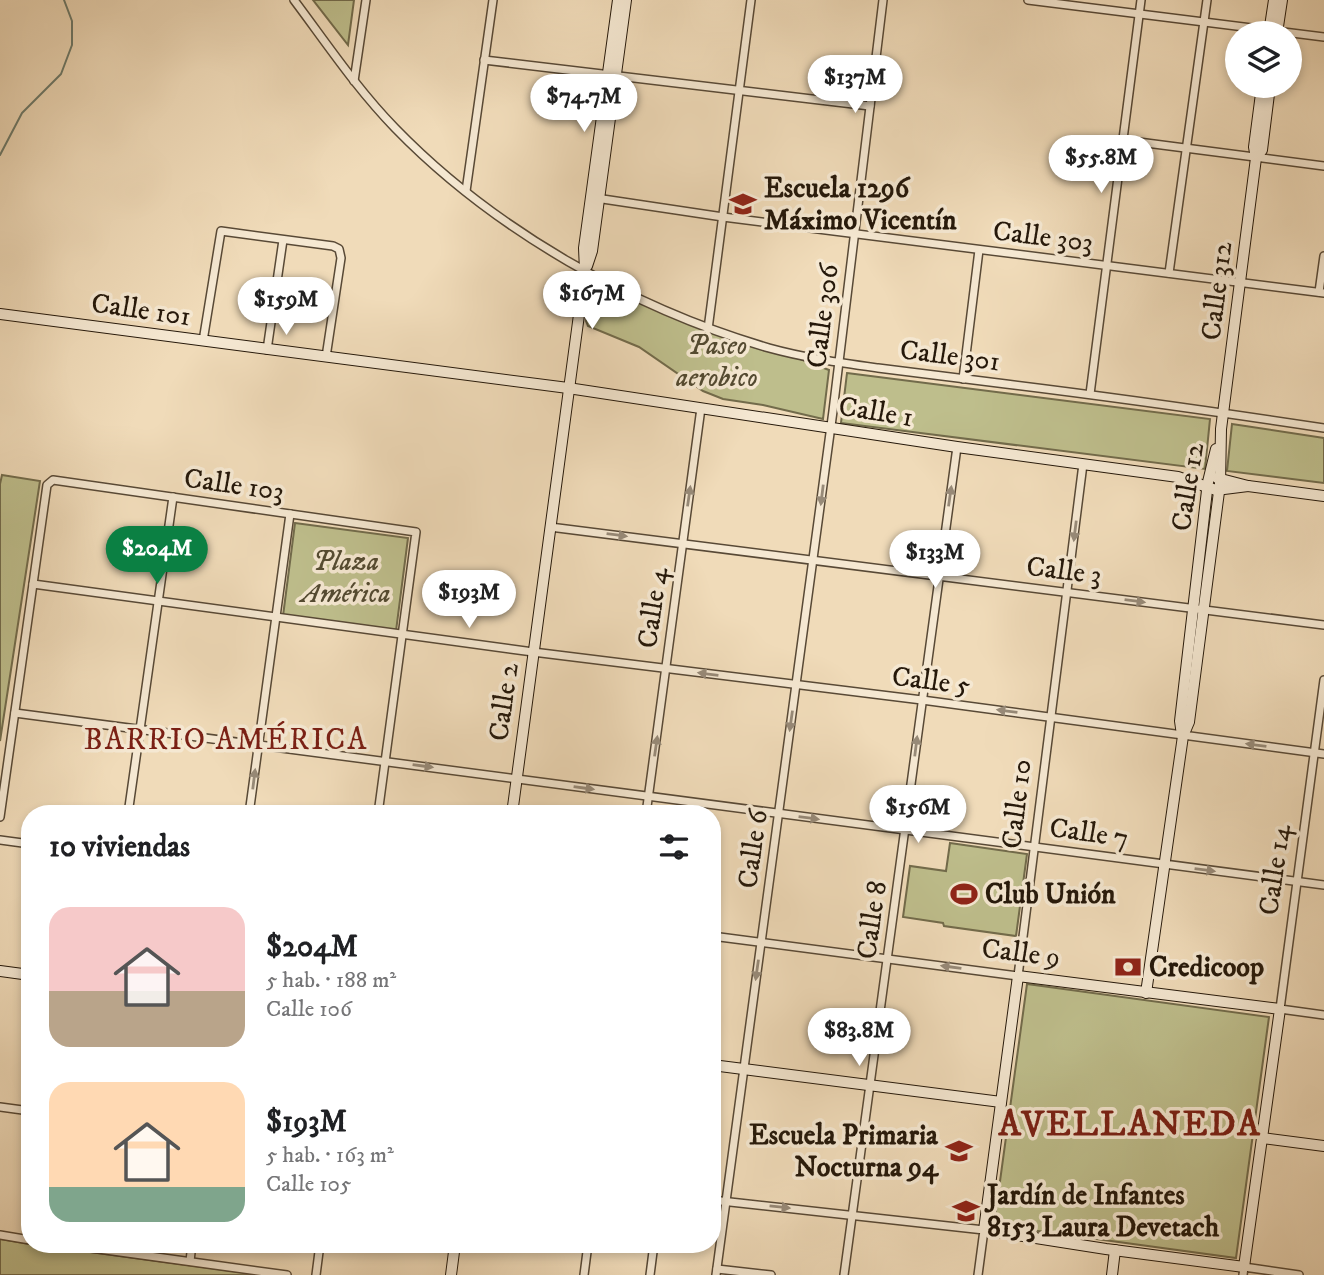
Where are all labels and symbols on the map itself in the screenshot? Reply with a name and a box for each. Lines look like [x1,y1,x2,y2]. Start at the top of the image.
pin: $137M [806,55,904,115]
pin: $74.7M [527,74,641,134]
pin: $55.8M [1044,136,1158,195]
place label: Escuela 1296 Máximo Vicentín [764,171,957,238]
school or university icon: Escuela 1296 Máximo Vicentín [728,189,758,219]
street label: Calle 303 [991,213,1095,261]
street label: Calle 312 [1194,239,1240,342]
street label: Calle 306 [799,260,847,370]
pin: $167M [543,272,641,331]
pin: $159M [237,278,335,337]
street label: Calle 101 [89,286,193,334]
park label: Paseo aerobico [675,328,758,395]
street label: Calle 301 [898,333,1002,379]
street label: Calle 1 [836,389,916,435]
street label: Calle 12 [1164,440,1212,534]
street label: Calle 103 [182,461,286,509]
one-way arrow [816,484,827,506]
one-way arrow [684,485,695,507]
one-way arrow [945,485,956,507]
one-way arrow [1069,520,1080,542]
pin: $204M [108,526,206,586]
one-way arrow [606,530,628,541]
pin: $133M [886,530,984,590]
park label: Plaza América [298,544,391,611]
street label: Calle 3 [1025,549,1103,593]
street label: Calle 4 [630,565,676,651]
pin: $193M [420,570,518,630]
one-way arrow [1124,595,1146,606]
street label: Calle 5 [890,659,972,703]
street label: Calle 2 [481,660,527,743]
one-way arrow [697,669,719,680]
one-way arrow [995,706,1017,717]
one-way arrow [786,710,797,732]
district label: BARRIO AMÉRICA [84,721,368,759]
one-way arrow [650,735,661,757]
one-way arrow [911,735,922,757]
one-way arrow [1245,739,1267,750]
street label: Calle 10 [994,757,1040,851]
one-way arrow [412,760,434,771]
one-way arrow [248,768,259,790]
one-way arrow [573,783,595,794]
pin: $156M [869,786,967,845]
street label: Calle 6 [730,806,776,891]
street label: Calle 7 [1047,810,1131,856]
one-way arrow [799,812,821,823]
street label: Calle 14 [1251,822,1299,918]
one-way arrow [1194,864,1216,875]
place label: Club Unión [985,877,1116,912]
street label: Calle 8 [849,879,895,961]
sports icon: Club Unión [949,879,979,909]
street label: Calle 9 [980,931,1062,975]
place label: Credicoop [1149,950,1264,985]
bank icon: Credicoop [1113,952,1143,982]
one-way arrow [752,960,763,982]
one-way arrow [940,961,962,972]
pin: $83.8M [802,1009,916,1068]
district label: AVELLANEDA [997,1103,1262,1147]
place label: Escuela Primaria Nocturna 94 [749,1118,940,1185]
school or university icon: Escuela Primaria Nocturna 94 [944,1136,974,1166]
place label: Jardín de Infantes 8153 Laura Devetach [984,1178,1220,1245]
school or university icon: Jardín de Infantes 8153 Laura Devetach [951,1196,981,1226]
one-way arrow [769,1202,791,1213]

